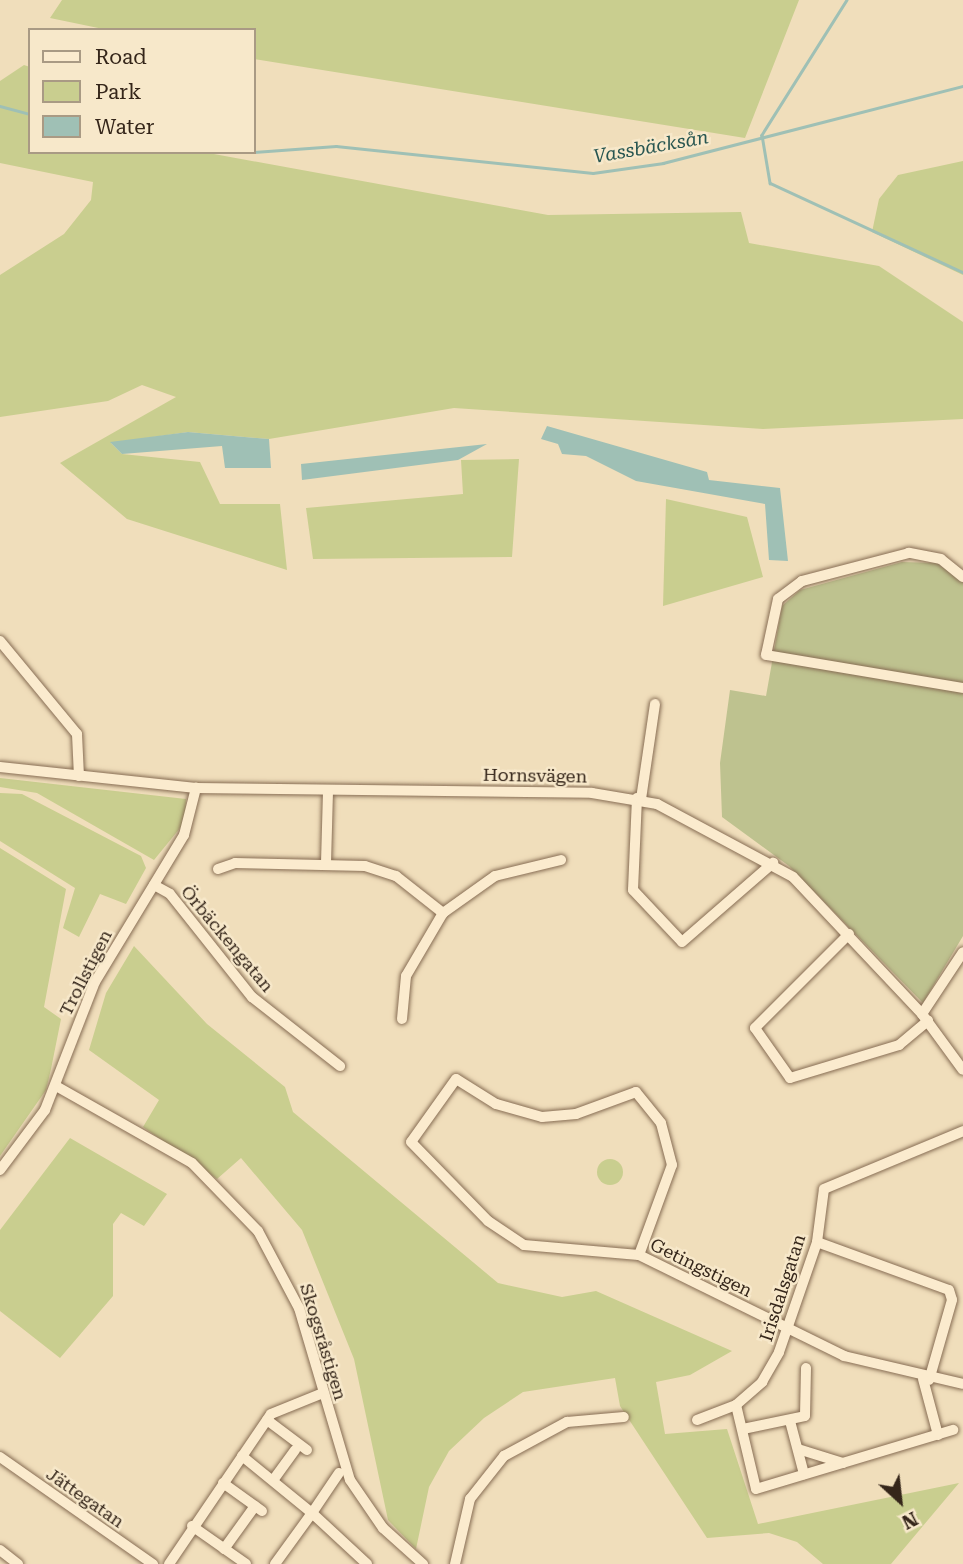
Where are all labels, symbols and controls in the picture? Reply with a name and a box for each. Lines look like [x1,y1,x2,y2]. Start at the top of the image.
legend [28,28,256,154]
text: Road [95,45,147,69]
text: Park [95,80,141,104]
text: Water [95,115,154,139]
water label: Vassbäcksån [592,126,710,168]
street label: Hornsvägen [483,764,587,788]
street label: Örbäckengatan [176,881,278,997]
street label: Trollstigen [55,926,117,1020]
street label: Irisdalsgatan [756,1232,810,1344]
street label: Getingstigen [647,1234,755,1302]
street label: Skogsråstigen [295,1281,351,1403]
street label: Jättegatan [42,1463,128,1533]
north arrow [865,1466,935,1536]
text: N [898,1507,922,1534]

